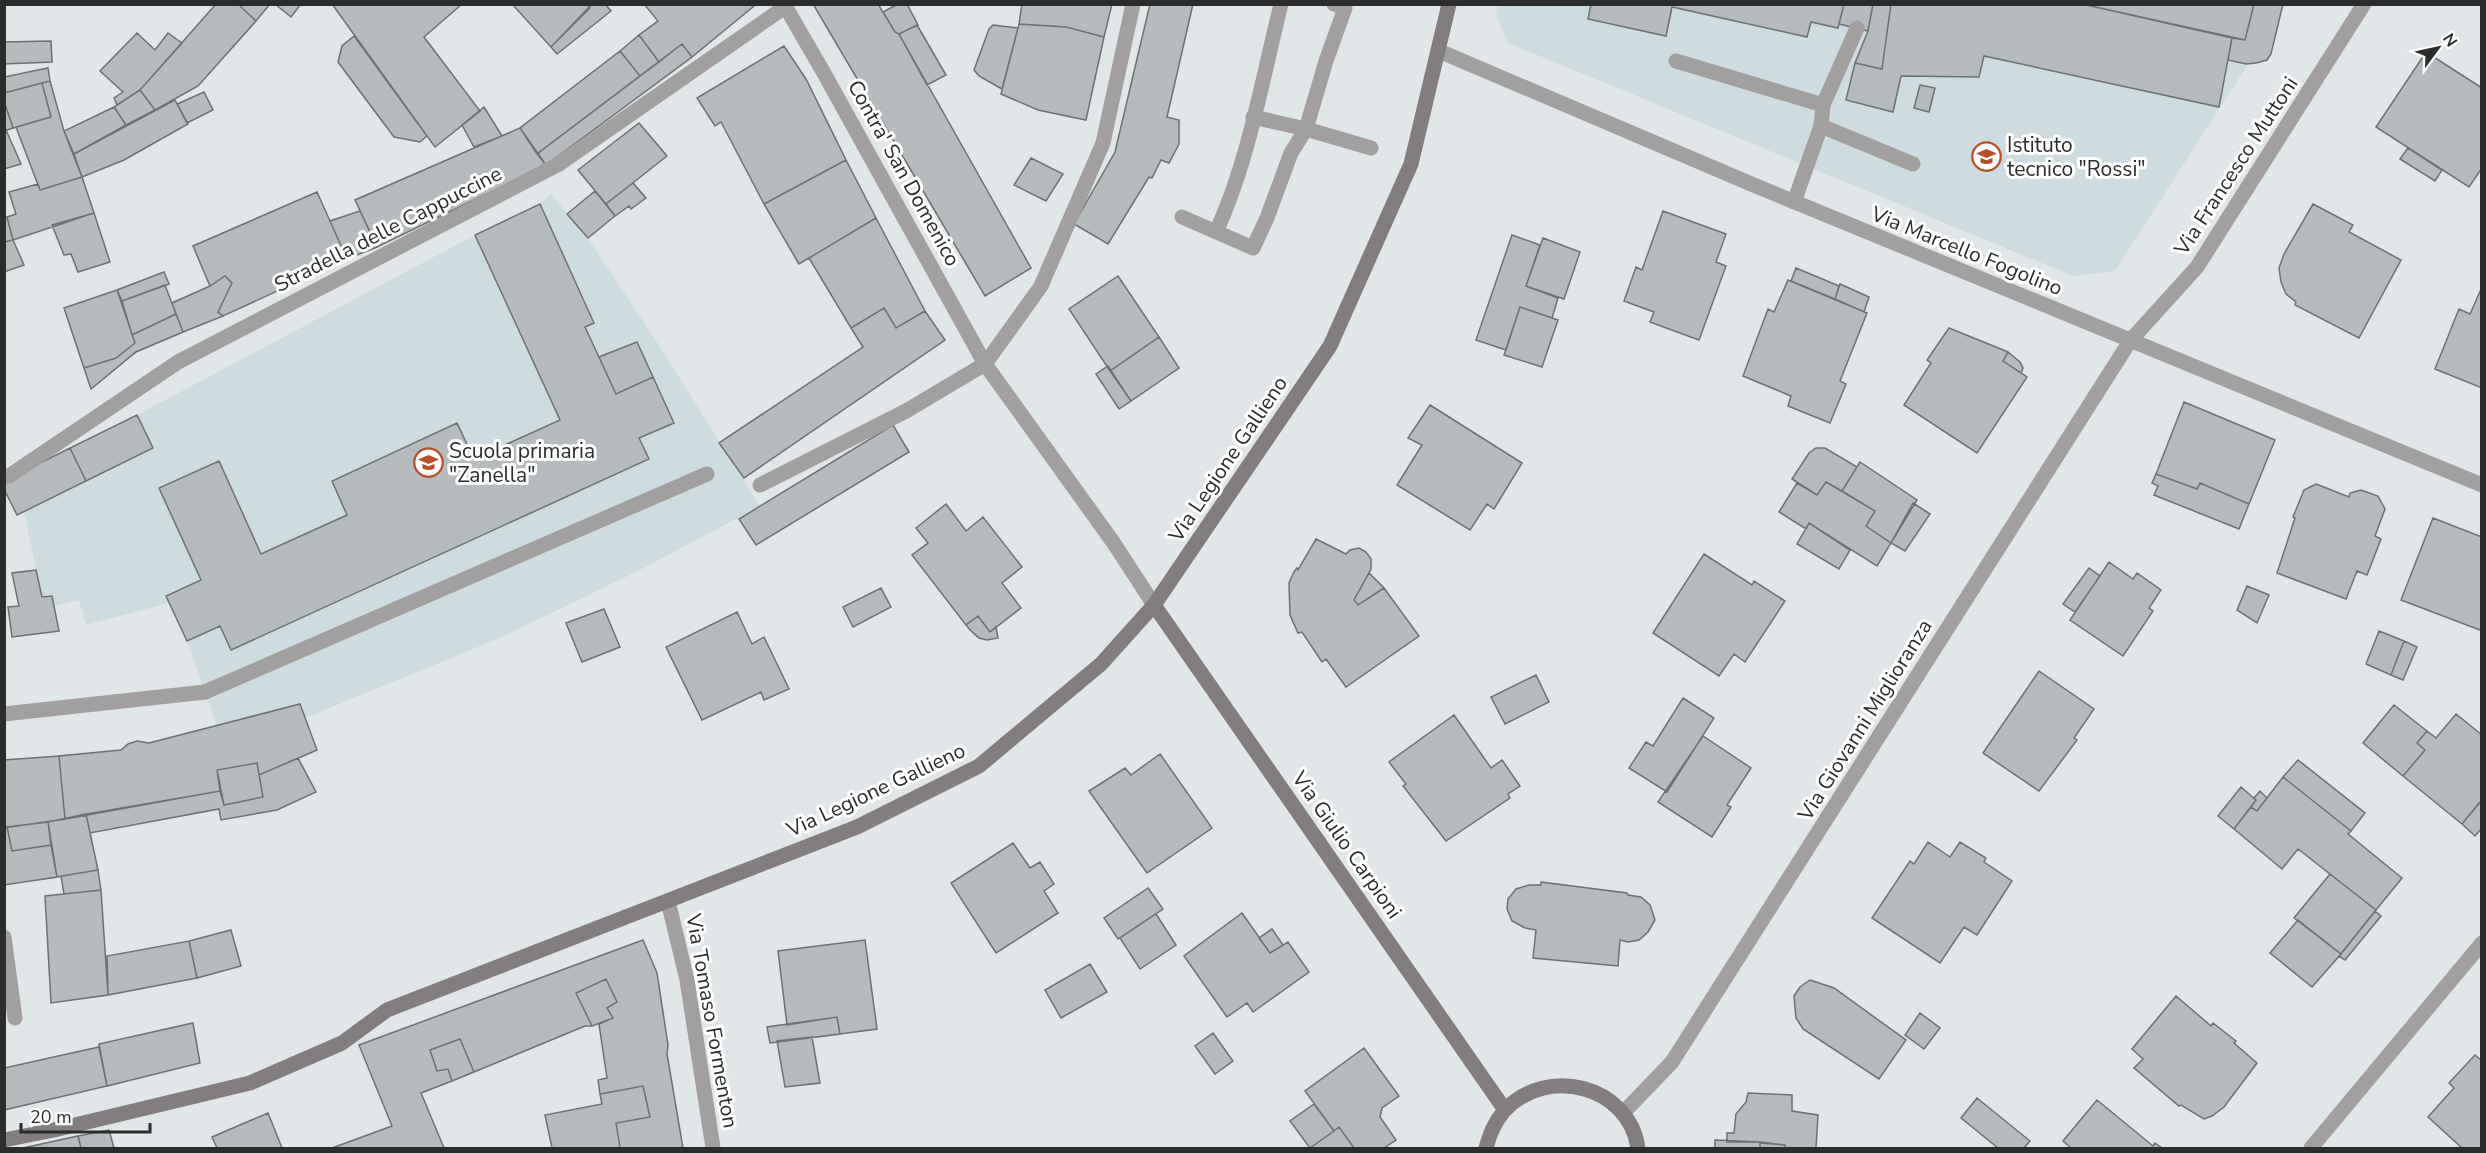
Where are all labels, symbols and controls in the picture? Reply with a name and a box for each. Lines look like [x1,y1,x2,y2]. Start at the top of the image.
north arrow [2408,18,2468,78]
text: N [2437,29,2462,51]
street label: Via Francesco Muttoni [2167,71,2304,261]
street label: Contra' San Domenico [841,75,967,271]
place label: Istituto tecnico "Rossi" [2007,131,2146,183]
school or university icon: Istituto tecnico "Rossi" [1970,141,2002,173]
street label: Stradella delle Cappuccine [269,159,507,299]
street label: Via Marcello Fogolino [1866,199,2067,302]
street label: Via Legione Gallieno [1162,371,1294,548]
place label: Scuola primaria "Zanella" [449,437,595,489]
school or university icon: Scuola primaria "Zanella" [412,447,444,479]
street label: Via Giovanni Miglioranza [1791,614,1938,827]
street label: Via Legione Gallieno [781,736,970,844]
street label: Via Giulio Carpioni [1285,765,1408,924]
street label: Via Tomaso Formenton [679,911,745,1130]
scale bar [21,1096,150,1134]
text: 20 m [30,1105,72,1129]

